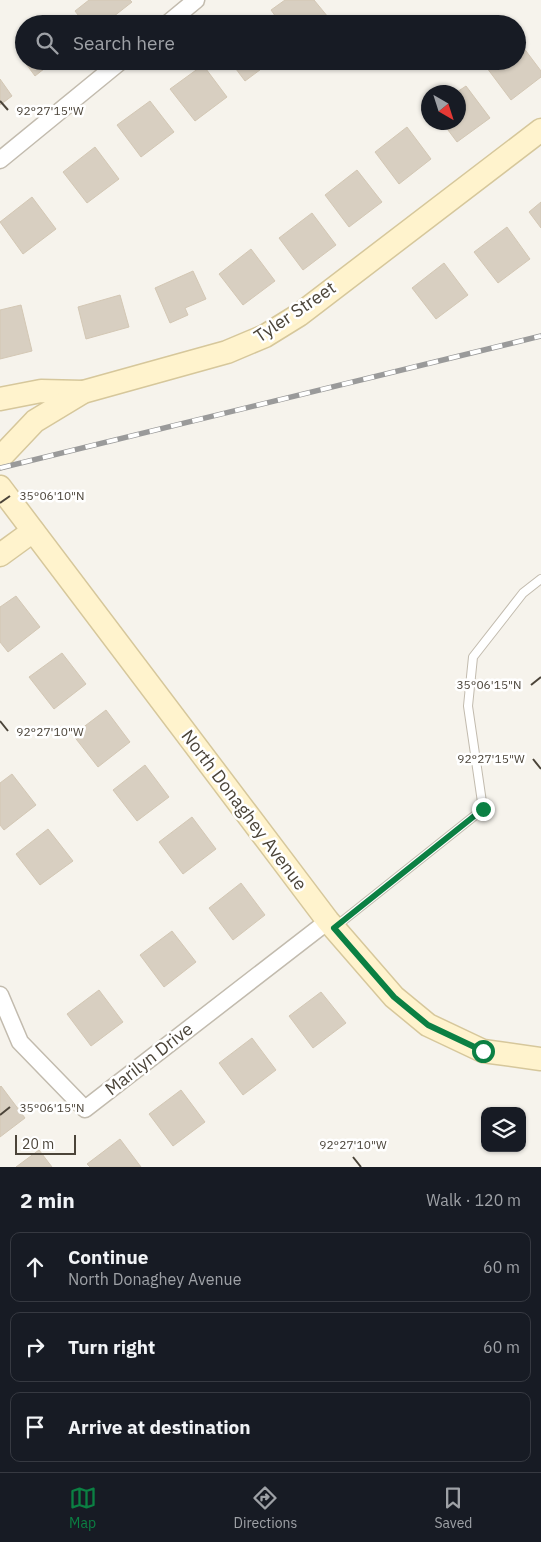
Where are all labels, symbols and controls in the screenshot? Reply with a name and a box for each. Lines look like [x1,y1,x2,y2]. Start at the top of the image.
search box [15,15,526,70]
icon: search [33,29,61,57]
text: Search here [73,31,175,55]
north arrow [421,85,466,130]
text: 92°27'15"W [16,103,84,118]
street label: Tyler Street [249,276,340,347]
text: 35°06'10"N [19,488,85,503]
text: 35°06'15"N [456,677,522,692]
text: 92°27'10"W [16,724,84,739]
street label: North Donaghey Avenue [177,725,312,895]
text: 92°27'15"W [457,751,525,766]
route end [472,798,495,821]
street label: Marilyn Drive [100,1017,197,1100]
route start [472,1040,495,1063]
text: 35°06'15"N [19,1100,85,1115]
map controls [481,1107,526,1152]
button: layers [481,1107,526,1152]
scale bar [15,1132,76,1155]
text: 20 m [22,1135,54,1153]
text: 92°27'10"W [319,1137,387,1152]
text: 2 min [20,1186,75,1214]
text: Walk · 120 m [426,1190,521,1210]
text: Continue [68,1245,148,1269]
icon: ahead [21,1253,49,1281]
text: 60 m [483,1257,520,1277]
text: North Donaghey Avenue [68,1269,241,1289]
icon: right [21,1333,49,1361]
text: Turn right [68,1335,155,1359]
text: 60 m [483,1337,520,1357]
icon: arrive [21,1413,49,1441]
text: Arrive at destination [68,1415,251,1439]
tab: Map [69,1484,97,1532]
tab: Directions [234,1484,297,1532]
tab: Saved [434,1484,472,1532]

